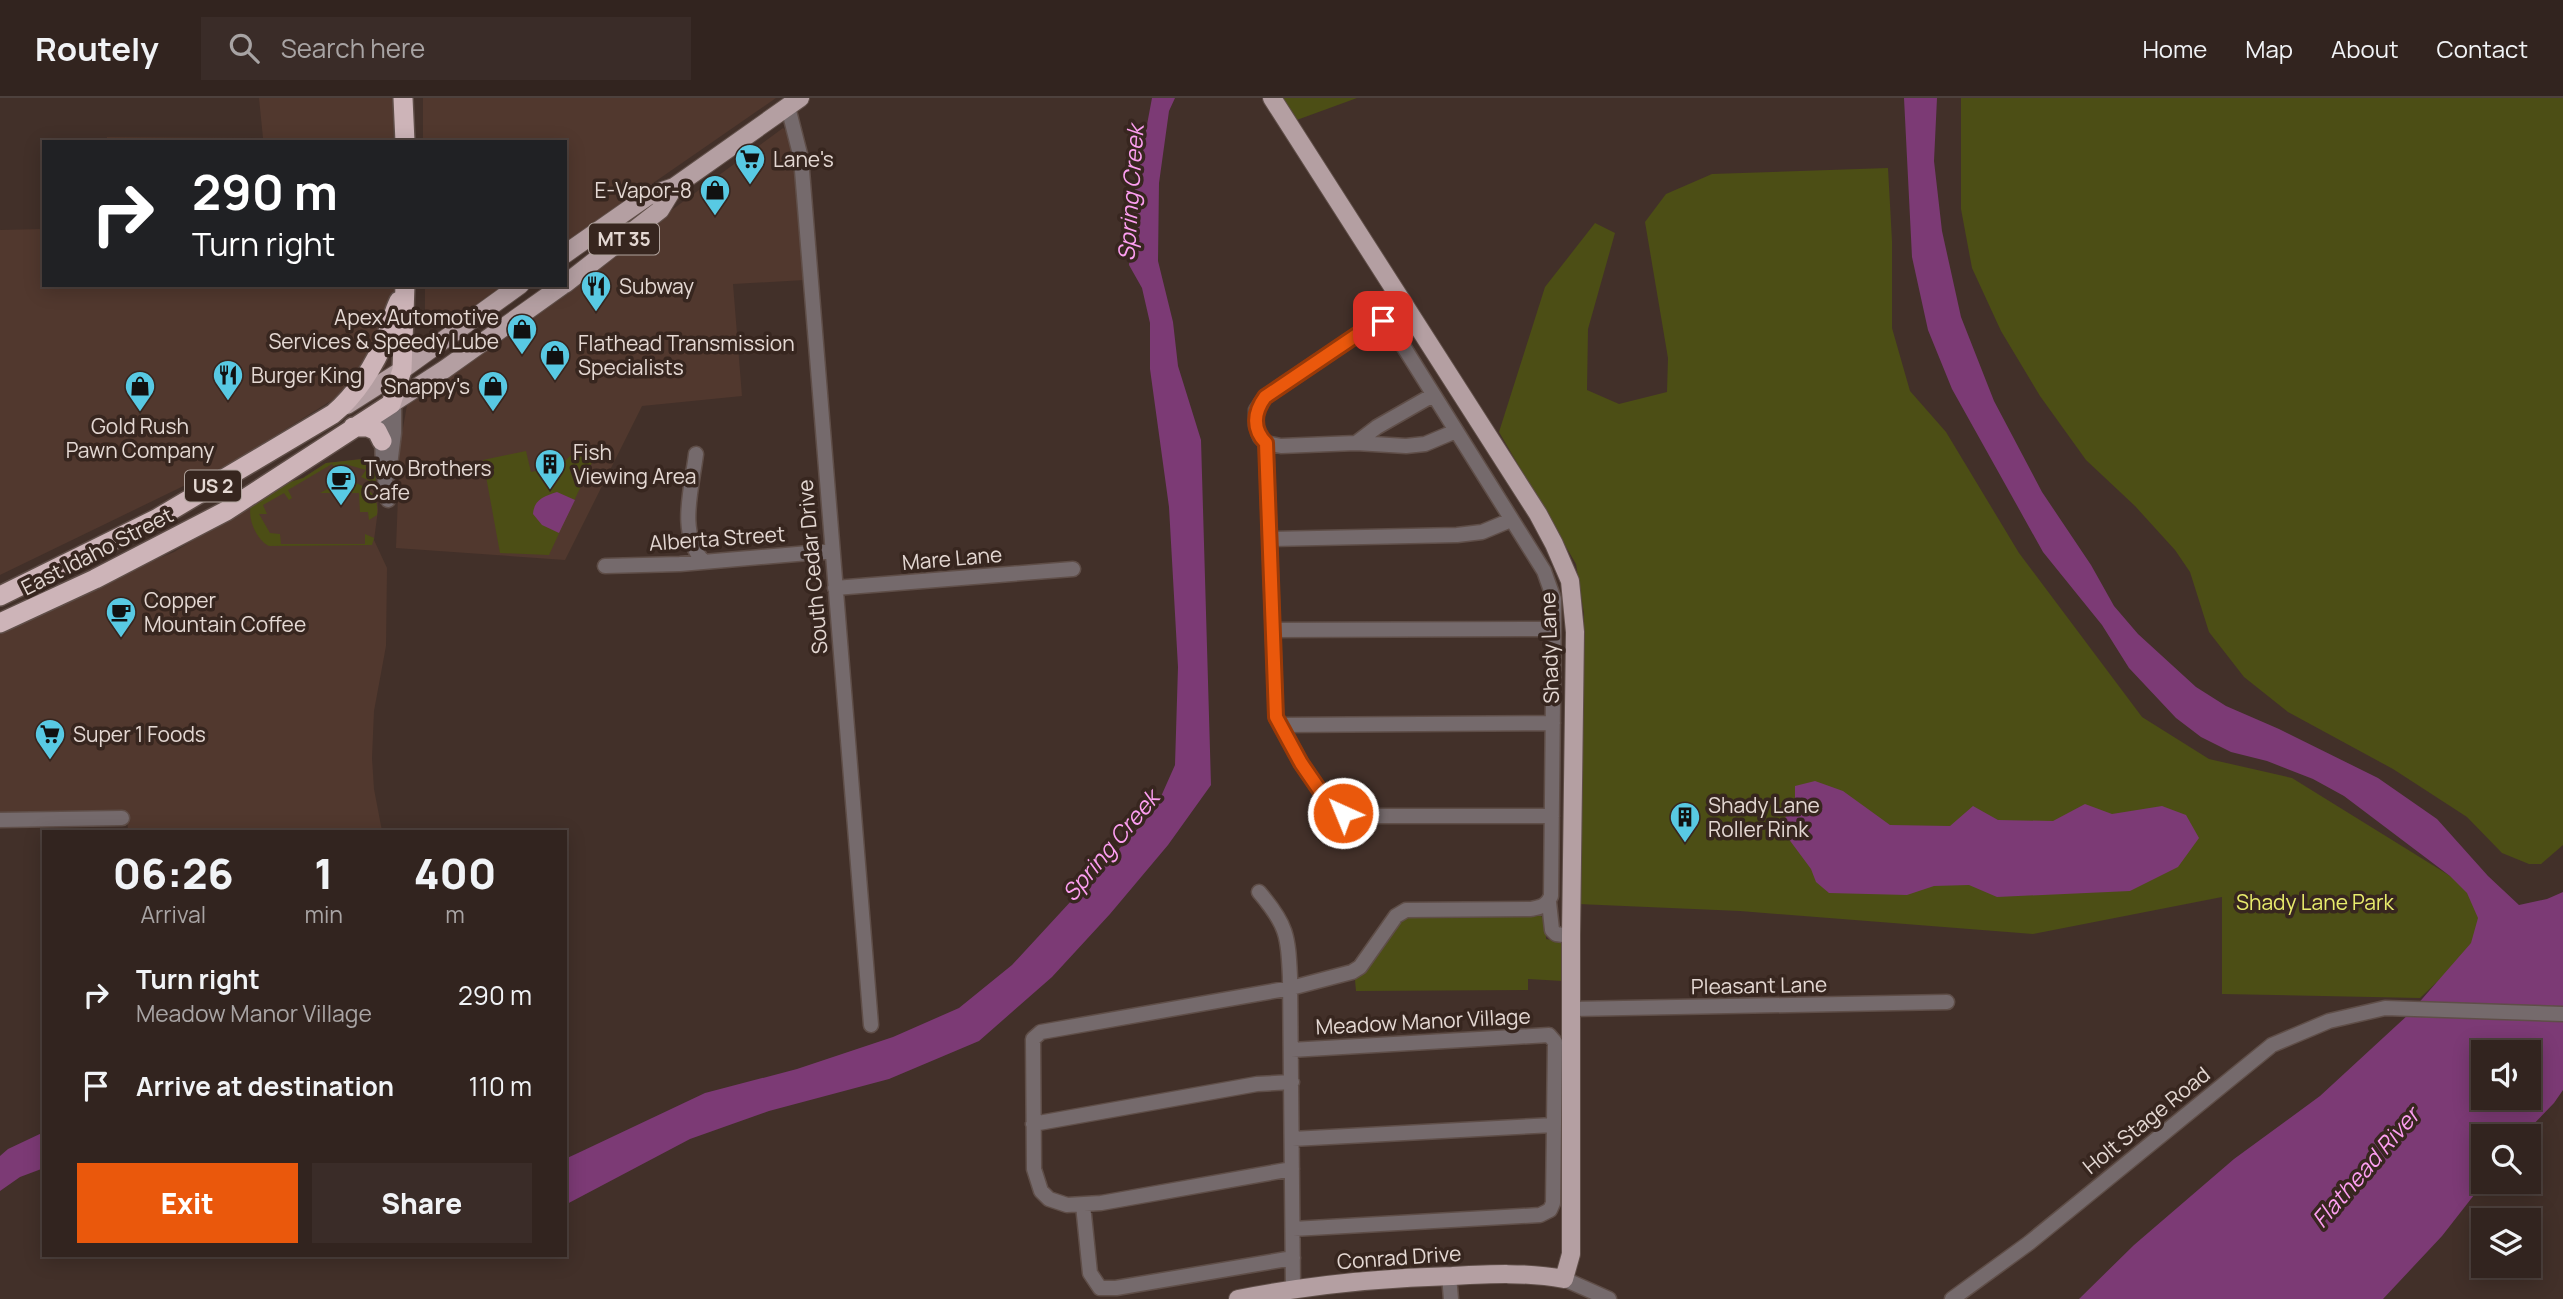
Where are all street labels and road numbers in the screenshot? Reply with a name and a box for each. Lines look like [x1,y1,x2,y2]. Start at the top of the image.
road number: MT 35 [589,223,659,254]
road number: US 2 [185,470,241,502]
street label: South Cedar Drive [790,479,834,655]
street label: East Idaho Street [16,501,178,601]
street label: Alberta Street [648,519,786,557]
street label: Mare Lane [901,540,1003,576]
street label: Shady Lane [1533,592,1565,704]
street label: Pleasant Lane [1691,970,1827,1000]
street label: Meadow Manor Village [1315,1001,1531,1041]
street label: Holt Stage Road [2077,1060,2215,1180]
street label: Conrad Drive [1336,1239,1462,1275]

